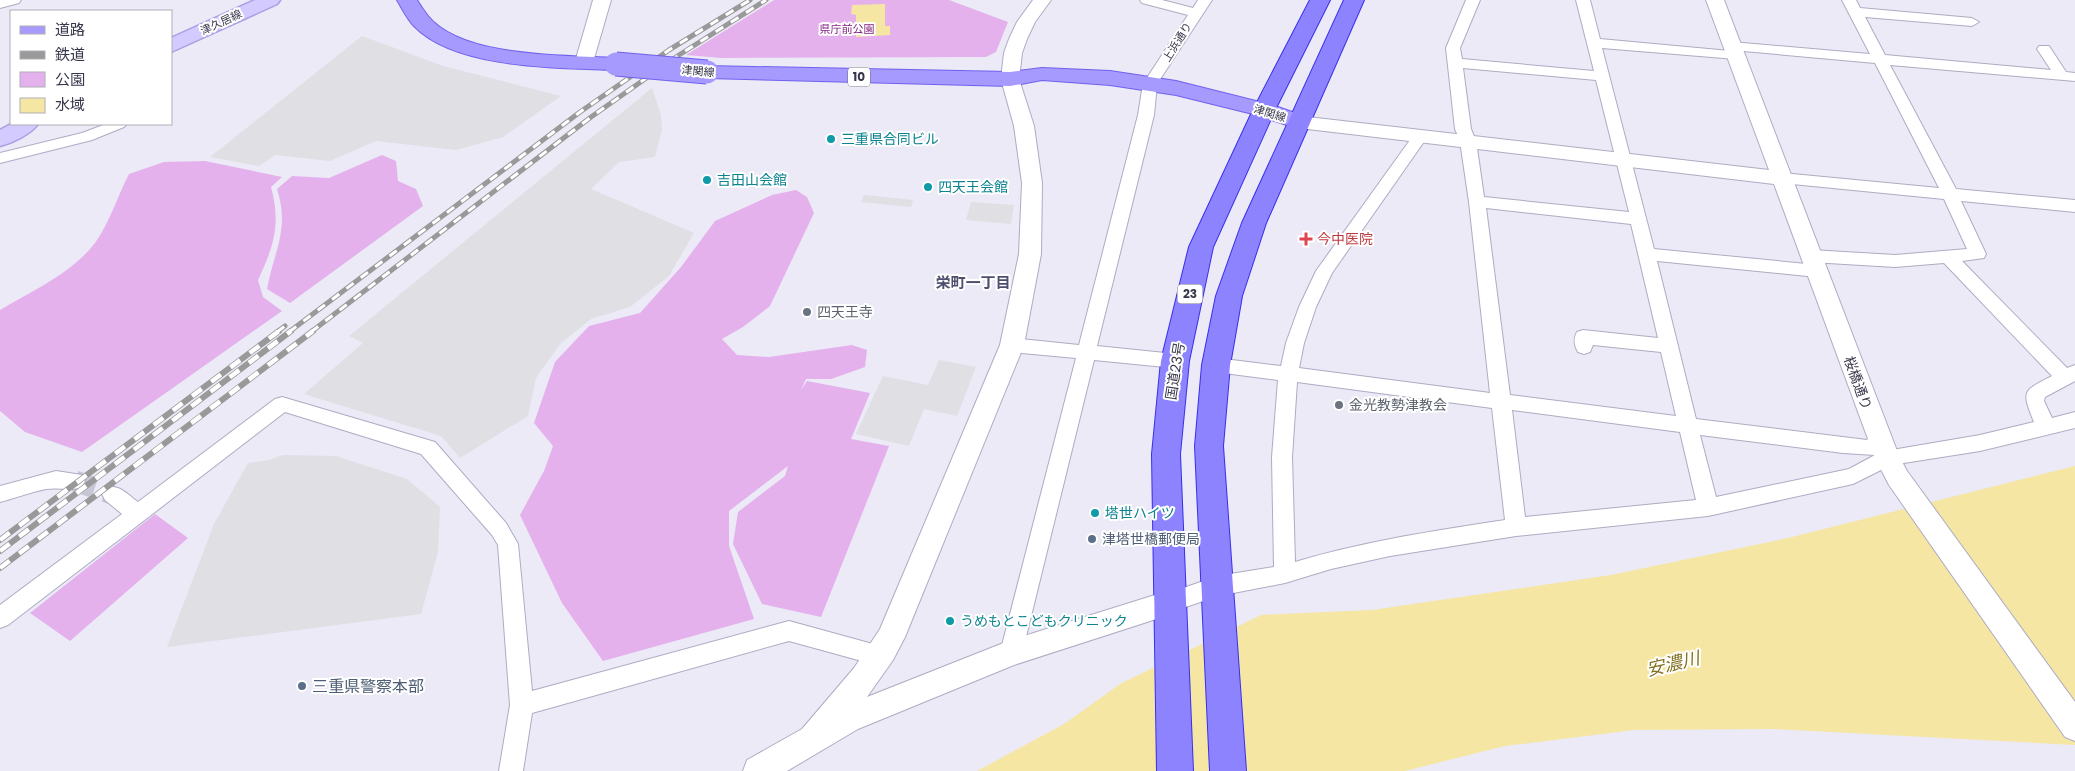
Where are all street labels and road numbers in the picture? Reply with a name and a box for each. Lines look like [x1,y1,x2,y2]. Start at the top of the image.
street label: 津久居線 [198,5,244,39]
street label: 上浜通り [1159,19,1195,65]
street label: 津関線 [681,62,715,80]
road number: 10 [848,68,870,86]
street label: 津関線 [1252,101,1288,125]
road number: 23 [1178,284,1202,304]
street label: 国道23号 [1161,341,1189,401]
street label: 桜橋通り [1839,353,1877,413]

